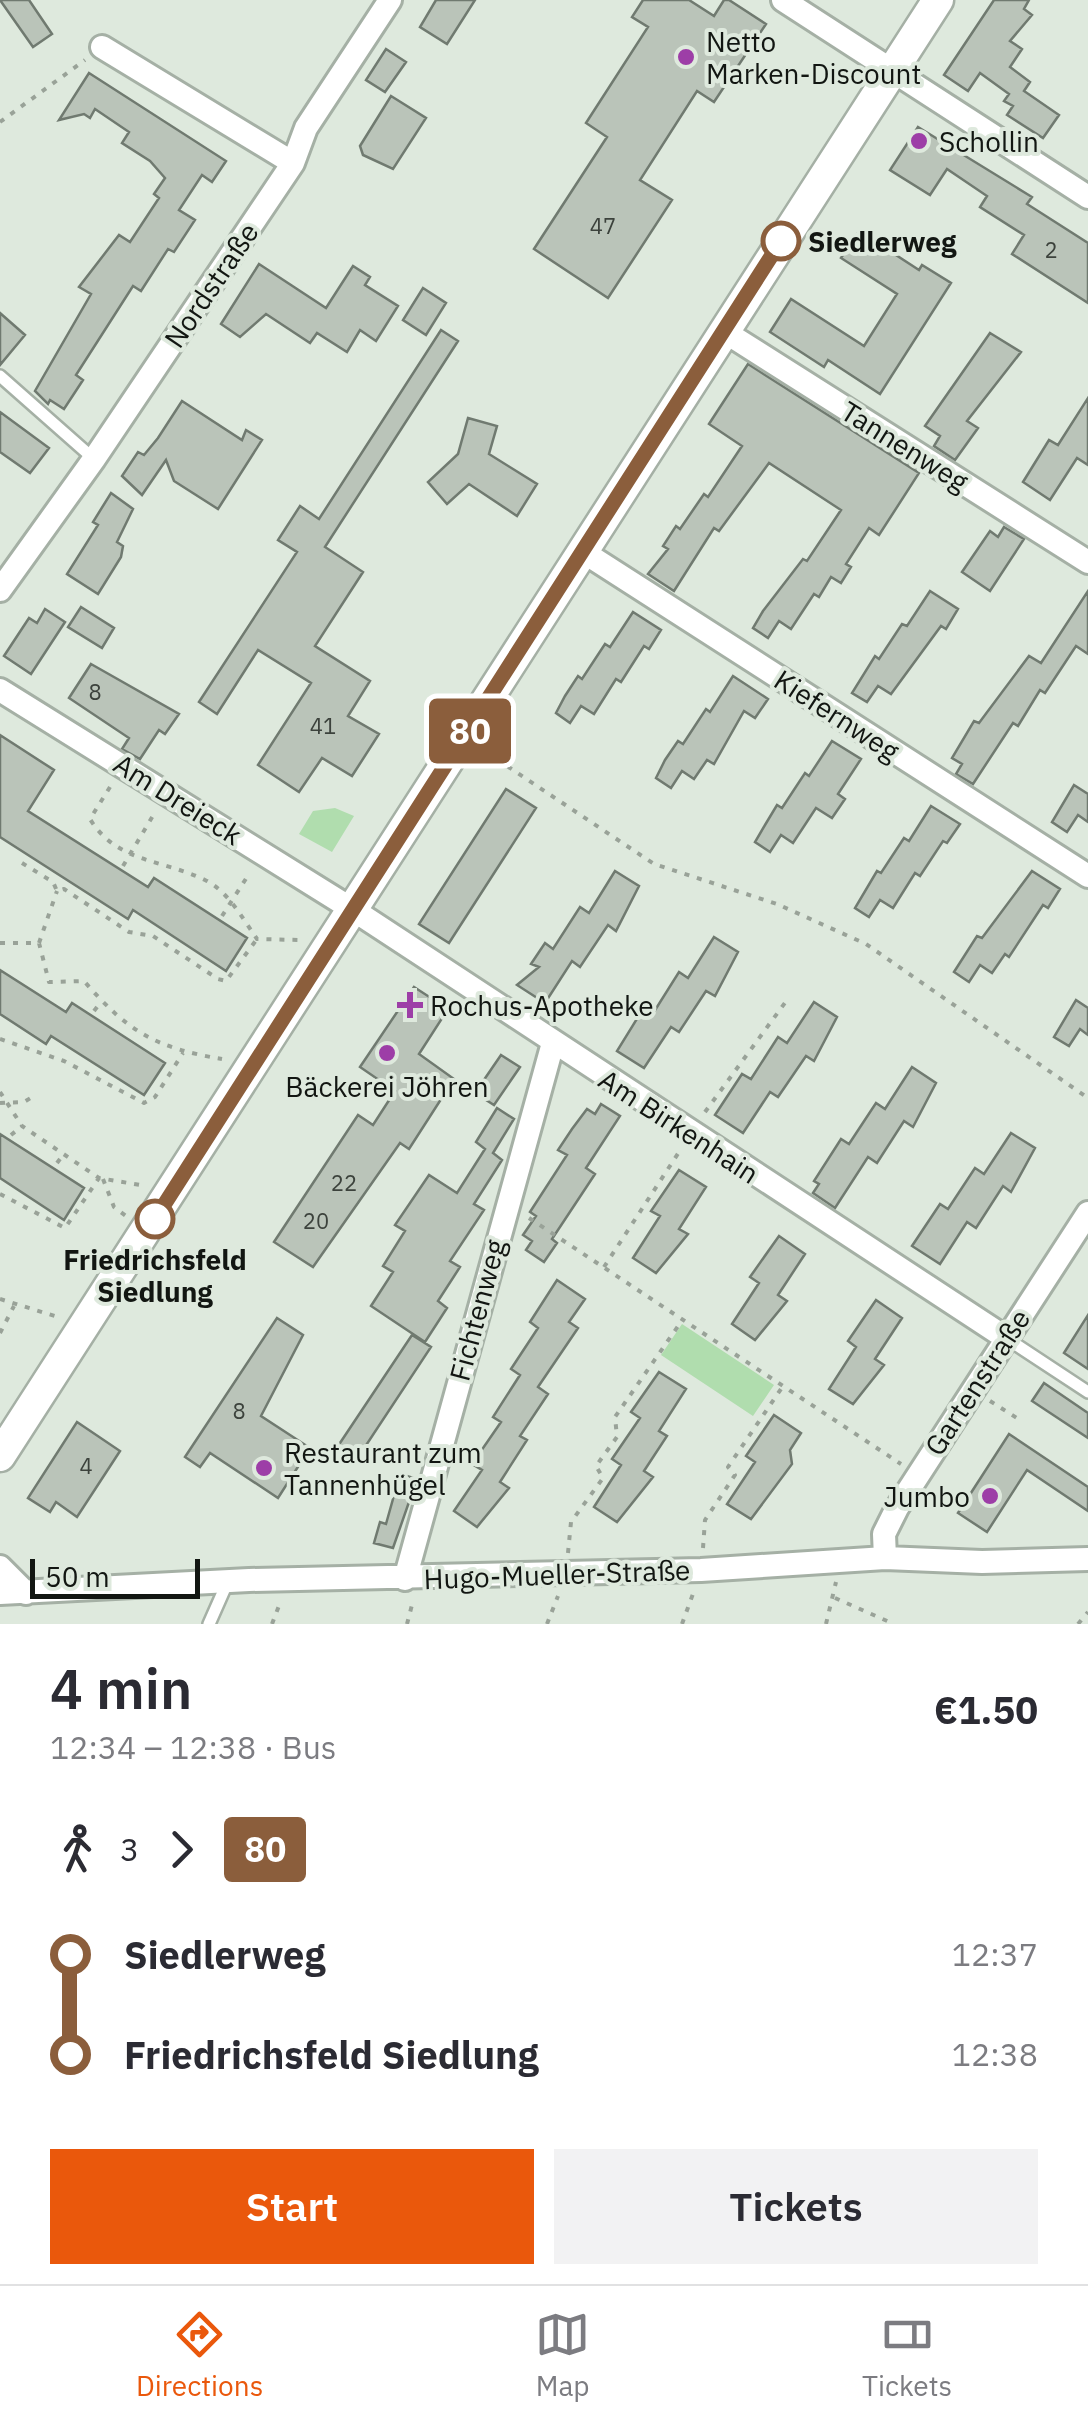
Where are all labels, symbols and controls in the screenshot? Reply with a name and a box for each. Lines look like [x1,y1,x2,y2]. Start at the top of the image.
place label: Netto Marken-Discount [706,23,921,92]
marker: Netto Marken-Discount [675,46,697,68]
place label: Schollin [939,123,1039,160]
marker: Schollin [908,130,930,152]
house number: 47 [590,211,616,240]
street label: Nordstraße [156,215,266,355]
marker: Siedlerweg [762,222,800,260]
place label: Siedlerweg [808,223,957,260]
house number: 2 [1044,235,1058,264]
street label: Tannenweg [834,392,976,500]
street label: Kiefernweg [767,661,907,769]
house number: 8 [88,677,102,706]
line badge: 80 [425,698,515,764]
text: 80 [449,708,491,754]
house number: 41 [310,711,336,740]
street label: Am Dreieck [107,745,249,853]
place label: Rochus-Apotheke [430,987,654,1024]
marker: Rochus-Apotheke [399,994,421,1016]
marker: Bäckerei Jöhren [376,1042,398,1064]
street label: Am Birkenhain [592,1060,766,1192]
place label: Bäckerei Jöhren [285,1068,489,1105]
house number: 22 [331,1168,357,1197]
marker: Friedrichsfeld Siedlung [136,1200,174,1238]
house number: 20 [303,1206,329,1235]
street label: Fichtenweg [440,1235,514,1385]
place label: Friedrichsfeld Siedlung [63,1241,247,1310]
street label: Gartenstraße [916,1302,1038,1462]
house number: 8 [232,1396,246,1425]
place label: Restaurant zum Tannenhügel [284,1434,482,1503]
house number: 4 [79,1451,93,1480]
marker: Restaurant zum Tannenhügel [253,1457,275,1479]
place label: Jumbo [883,1478,970,1515]
marker: Jumbo [979,1485,1001,1507]
street label: Hugo-Mueller-Straße [423,1551,691,1597]
scale bar [30,1554,200,1598]
text: 50 m [45,1558,110,1595]
text: 4 min [50,1653,192,1724]
text: €1.50 [934,1685,1038,1734]
text: 12:34 – 12:38 · Bus [50,1726,336,1768]
icon: walk [50,1822,105,1877]
icon: forward [154,1822,209,1877]
text: 80 [244,1826,286,1872]
text: 3 [120,1828,139,1870]
text: Siedlerweg [124,1930,325,1979]
text: 12:37 [952,1933,1038,1975]
text: Friedrichsfeld Siedlung [124,2030,539,2079]
text: 12:38 [952,2033,1038,2075]
button: Start [50,2149,534,2264]
button: Tickets [554,2149,1038,2264]
tab: Directions [136,2307,263,2404]
tab: Map [535,2307,590,2404]
tab: Tickets [862,2307,952,2404]

